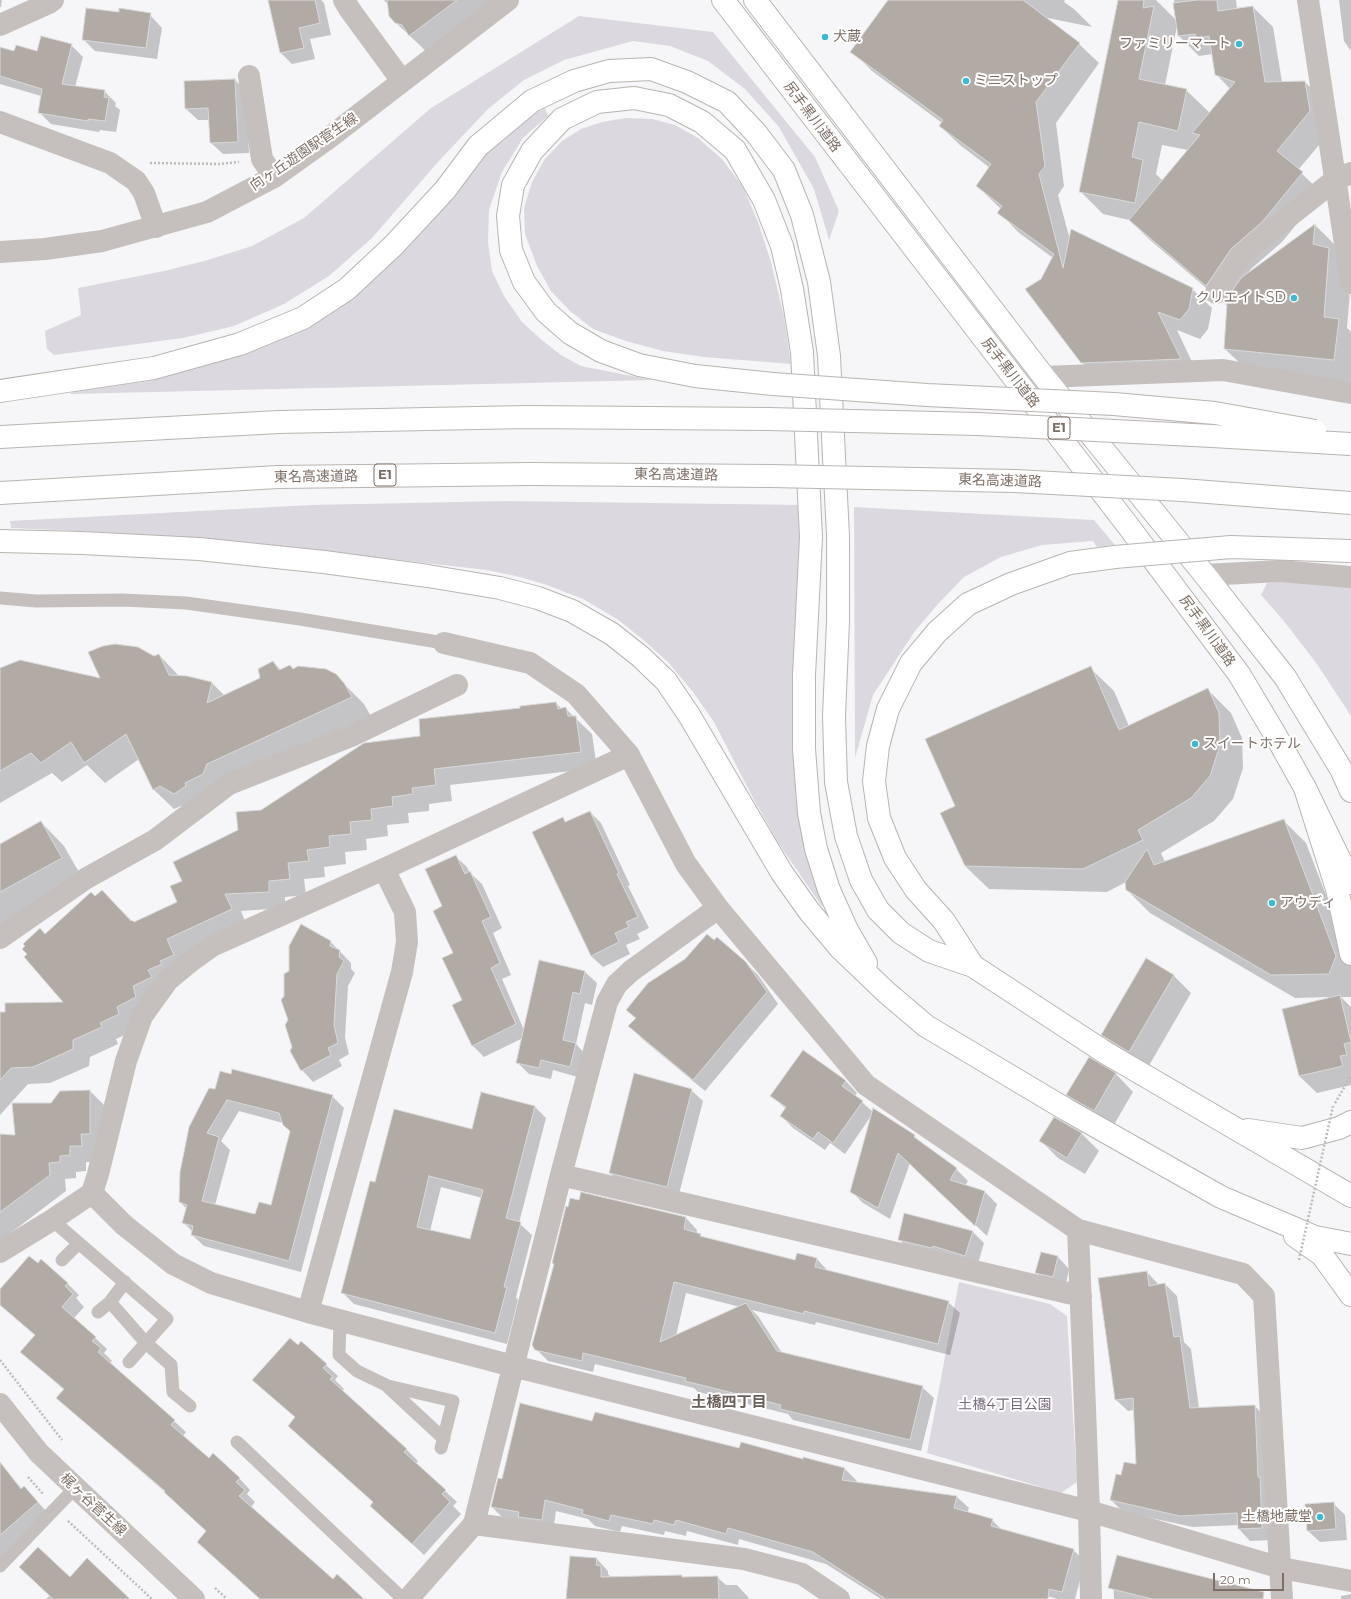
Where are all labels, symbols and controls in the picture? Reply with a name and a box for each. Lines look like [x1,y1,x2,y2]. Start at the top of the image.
place label: 犬蔵 [833,29,861,45]
marker: 犬蔵 [820,32,830,42]
place label: ファミリーマート [1119,36,1231,52]
marker: ファミリーマート [1234,39,1244,49]
place label: ミニストップ [974,73,1058,89]
marker: ミニストップ [961,76,971,86]
street label: 尻手黒川道路 [780,78,844,156]
street label: 向ヶ丘遊園駅菅生線 [247,110,361,194]
place label: クリエイトSD [1196,290,1286,306]
marker: クリエイトSD [1289,293,1299,303]
street label: 尻手黒川道路 [978,335,1042,411]
road number: E1 [1048,417,1070,439]
road number: E1 [374,464,396,486]
street label: 東名高速道路 [634,466,718,484]
street label: 東名高速道路 [274,468,358,486]
street label: 東名高速道路 [958,471,1042,491]
street label: 尻手黒川道路 [1176,592,1238,670]
place label: スイートホテル [1203,736,1301,752]
marker: スイートホテル [1190,739,1200,749]
place label: アウディ [1280,895,1336,911]
marker: アウディ [1267,898,1277,908]
district label: 土橋四丁目 [692,1394,766,1412]
park label: 土橋4丁目公園 [958,1397,1052,1413]
street label: 梶ヶ谷菅生線 [57,1470,129,1540]
place label: 土橋地蔵堂 [1242,1509,1312,1525]
marker: 土橋地蔵堂 [1315,1512,1325,1522]
scale bar [1215,1565,1286,1591]
text: 20 m [1220,1572,1251,1587]

